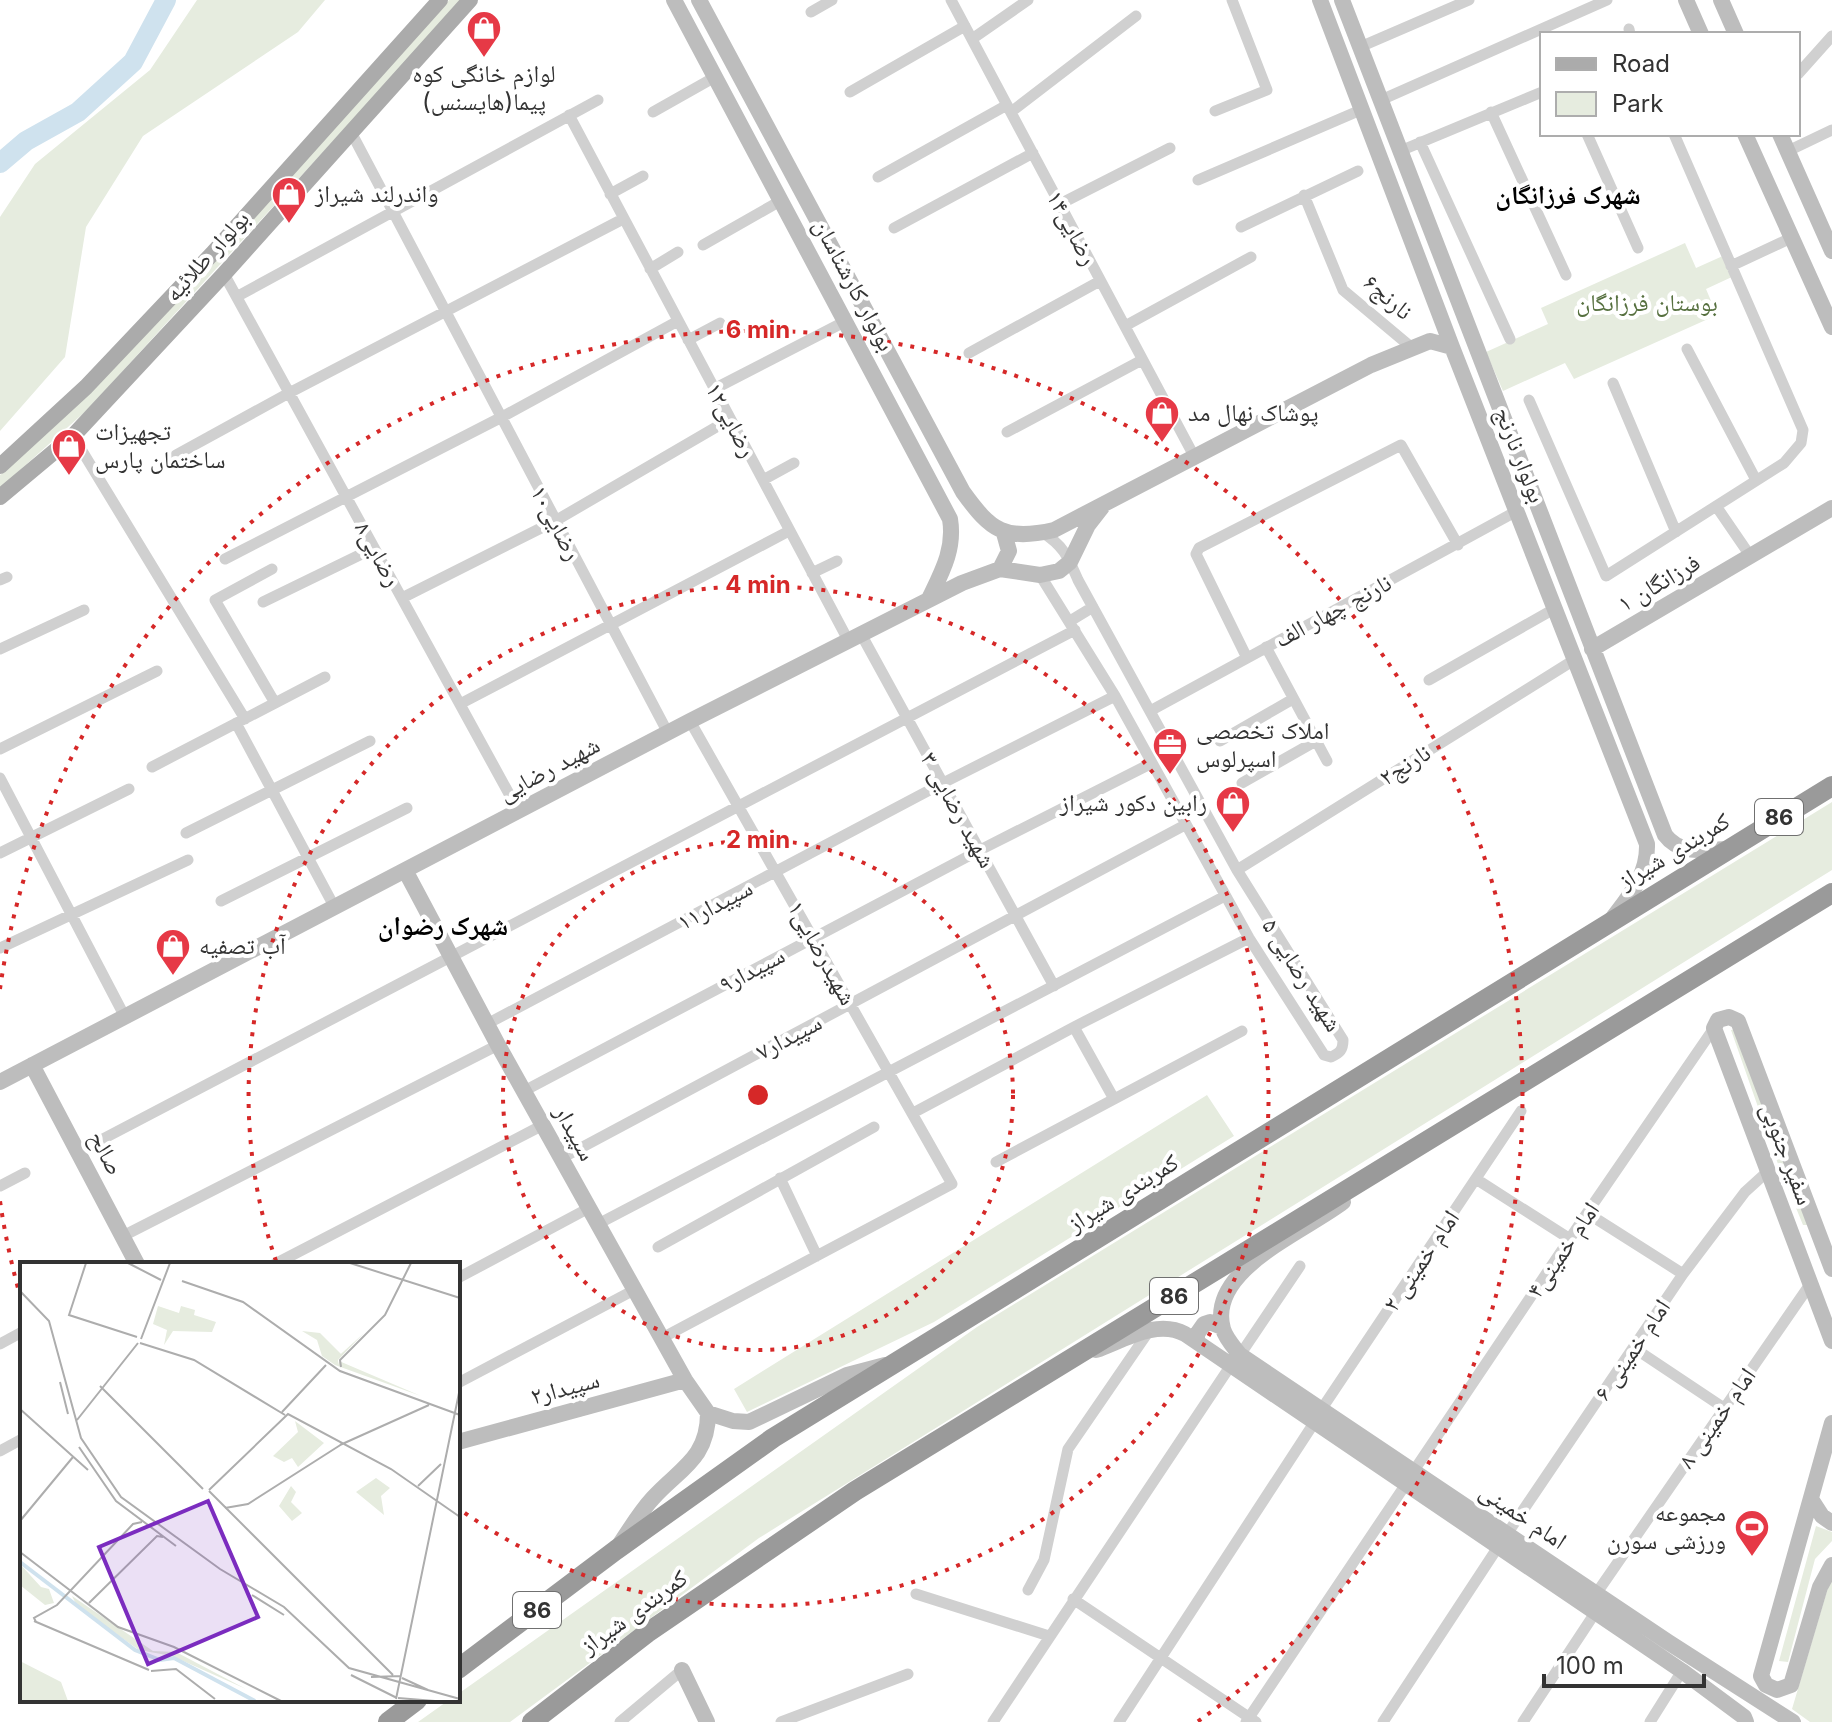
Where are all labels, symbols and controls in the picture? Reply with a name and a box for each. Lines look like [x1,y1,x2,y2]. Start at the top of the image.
shop icon: لوازم خانگی کوه پیما(هایسنس) [465,9,503,59]
legend [1540,32,1800,136]
text: Road [1612,49,1670,78]
place label: لوازم خانگی کوه پیما(هایسنس) [413,59,555,116]
text: Park [1612,89,1663,118]
shop icon: واندرلند شیراز [270,175,308,225]
place label: واندرلند شیراز [314,179,439,208]
district label: شهرک فرزانگان [1495,179,1641,211]
street label: رضایی۱۴ [1041,185,1104,270]
street label: بولوار طلائیه [158,204,255,307]
street label: بولوار کارشناسان [807,214,902,356]
street label: نارنج۶ [1357,268,1419,326]
park label: بوستان فرزانگان [1576,288,1718,317]
text: 6 min [726,315,790,344]
street label: رضایی۱۲ [700,377,763,462]
shop icon: پوشاک نهال مد [1143,394,1181,444]
place label: پوشاک نهال مد [1188,398,1319,427]
street label: بولوار نارنج [1488,403,1552,507]
place label: تجهیزات ساختمان پارس [95,417,225,474]
shop icon: تجهیزات ساختمان پارس [50,427,88,477]
street label: رضایی۱۰ [525,480,588,565]
street label: رضایی۸ [349,516,408,591]
street label: فرزانگان ۱ [1613,547,1705,618]
street label: نارنج چهار الف [1269,568,1397,654]
text: 4 min [725,570,791,599]
place label: املاک تخصصی اسپرلوس [1196,716,1329,773]
office icon: املاک تخصصی اسپرلوس [1151,726,1189,776]
street label: شهید رضایی [493,730,604,807]
street label: نارنج۲ [1374,738,1436,792]
street label: شهید رضایی ۳ [915,747,1002,873]
shop icon: رابین دکور شیراز [1214,784,1252,834]
place label: رابین دکور شیراز [1059,788,1207,817]
road number: 86 [1755,799,1803,835]
street label: کمربندی شیراز [1612,806,1735,896]
text: 2 min [726,825,790,854]
street label: سپیدار۱۱ [672,873,757,937]
street label: شهیدرضایی۱ [782,896,863,1010]
district label: شهرک رضوان [378,910,508,942]
street label: شهید رضایی ۵ [1256,913,1349,1037]
shop icon: آب تصفیه [154,927,192,977]
place label: آب تصفیه [199,931,287,960]
street label: سپیدار۹ [714,940,790,999]
street label: سپیدار۷ [751,1007,827,1066]
centre of rings [744,1081,772,1109]
street label: سپیدار [548,1099,603,1166]
street label: سفیر جنوبی [1755,1099,1820,1209]
street label: صالح [82,1126,130,1180]
street label: کمربندی شیراز [1061,1147,1184,1239]
street label: امام خمینی۴ [1520,1196,1607,1304]
street label: امام خمینی ۲ [1376,1205,1467,1318]
inset map [20,1262,460,1702]
road number: 86 [1150,1278,1198,1314]
street label: امام خمینی ۶ [1587,1294,1678,1407]
street label: امام خمینی ۸ [1671,1362,1763,1475]
street label: سپیدار۲ [527,1364,603,1411]
street label: امام خمینی [1473,1476,1572,1557]
place label: مجموعه ورزشی سورن [1607,1498,1726,1555]
sports icon: مجموعه ورزشی سورن [1733,1508,1771,1558]
street label: کمربندی شیراز [574,1563,693,1661]
road number: 86 [513,1592,561,1628]
scale bar [1544,1638,1704,1688]
text: 100 m [1556,1651,1624,1680]

